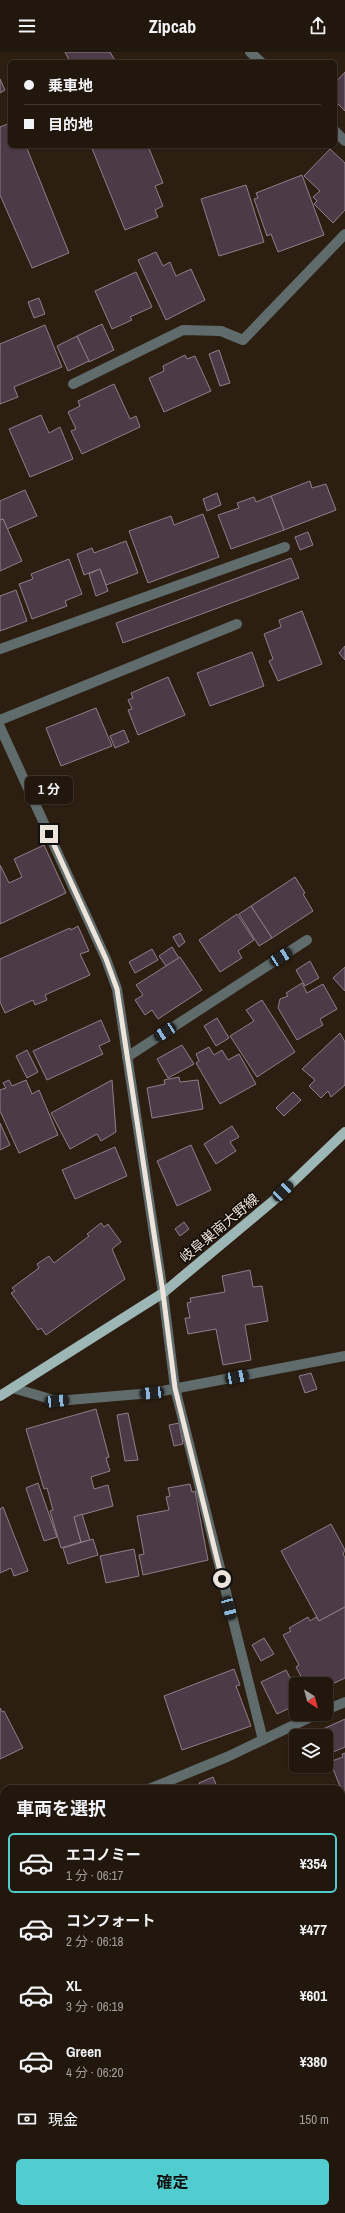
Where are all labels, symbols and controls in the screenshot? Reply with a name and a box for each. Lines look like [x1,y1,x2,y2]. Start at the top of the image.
text: Zipcab [149,14,196,39]
icon: menu [16,15,38,37]
icon: share [307,15,329,37]
text: 乗車地 [48,75,93,96]
text: 目的地 [48,114,93,135]
callout: 1 分 [25,776,73,804]
text: 1 分 [38,781,60,798]
route end [40,825,58,843]
car [268,945,294,969]
car [152,1020,178,1044]
car [270,1178,296,1204]
street label: 岐阜巣南大野線 [176,1190,262,1266]
car [224,1369,250,1385]
car [140,1386,164,1400]
car [45,1394,69,1408]
route start [213,1570,231,1588]
car [220,1595,238,1621]
north arrow [289,1677,333,1721]
map controls [289,1677,333,1773]
button: layers [289,1729,333,1773]
text: 車両を選択 [16,1796,106,1821]
text: エコノミー [66,1844,141,1865]
icon: car [18,1845,54,1881]
text: ¥354 [300,1853,327,1874]
text: 1 分 · 06:17 [66,1867,123,1884]
text: コンフォート [66,1910,156,1931]
icon: car [18,1911,54,1947]
text: ¥477 [300,1919,327,1940]
text: 2 分 · 06:18 [66,1933,123,1950]
text: XL [66,1975,82,1996]
icon: car [18,1977,54,2013]
text: ¥601 [300,1985,327,2006]
text: 3 分 · 06:19 [66,1998,123,2015]
text: Green [66,2041,102,2062]
icon: car [18,2043,54,2079]
text: ¥380 [300,2051,327,2072]
text: 4 分 · 06:20 [66,2064,123,2081]
icon: cash [16,2108,38,2130]
text: 現金 [48,2109,78,2130]
text: 150 m [299,2111,329,2128]
button: 確定 [16,2159,329,2205]

